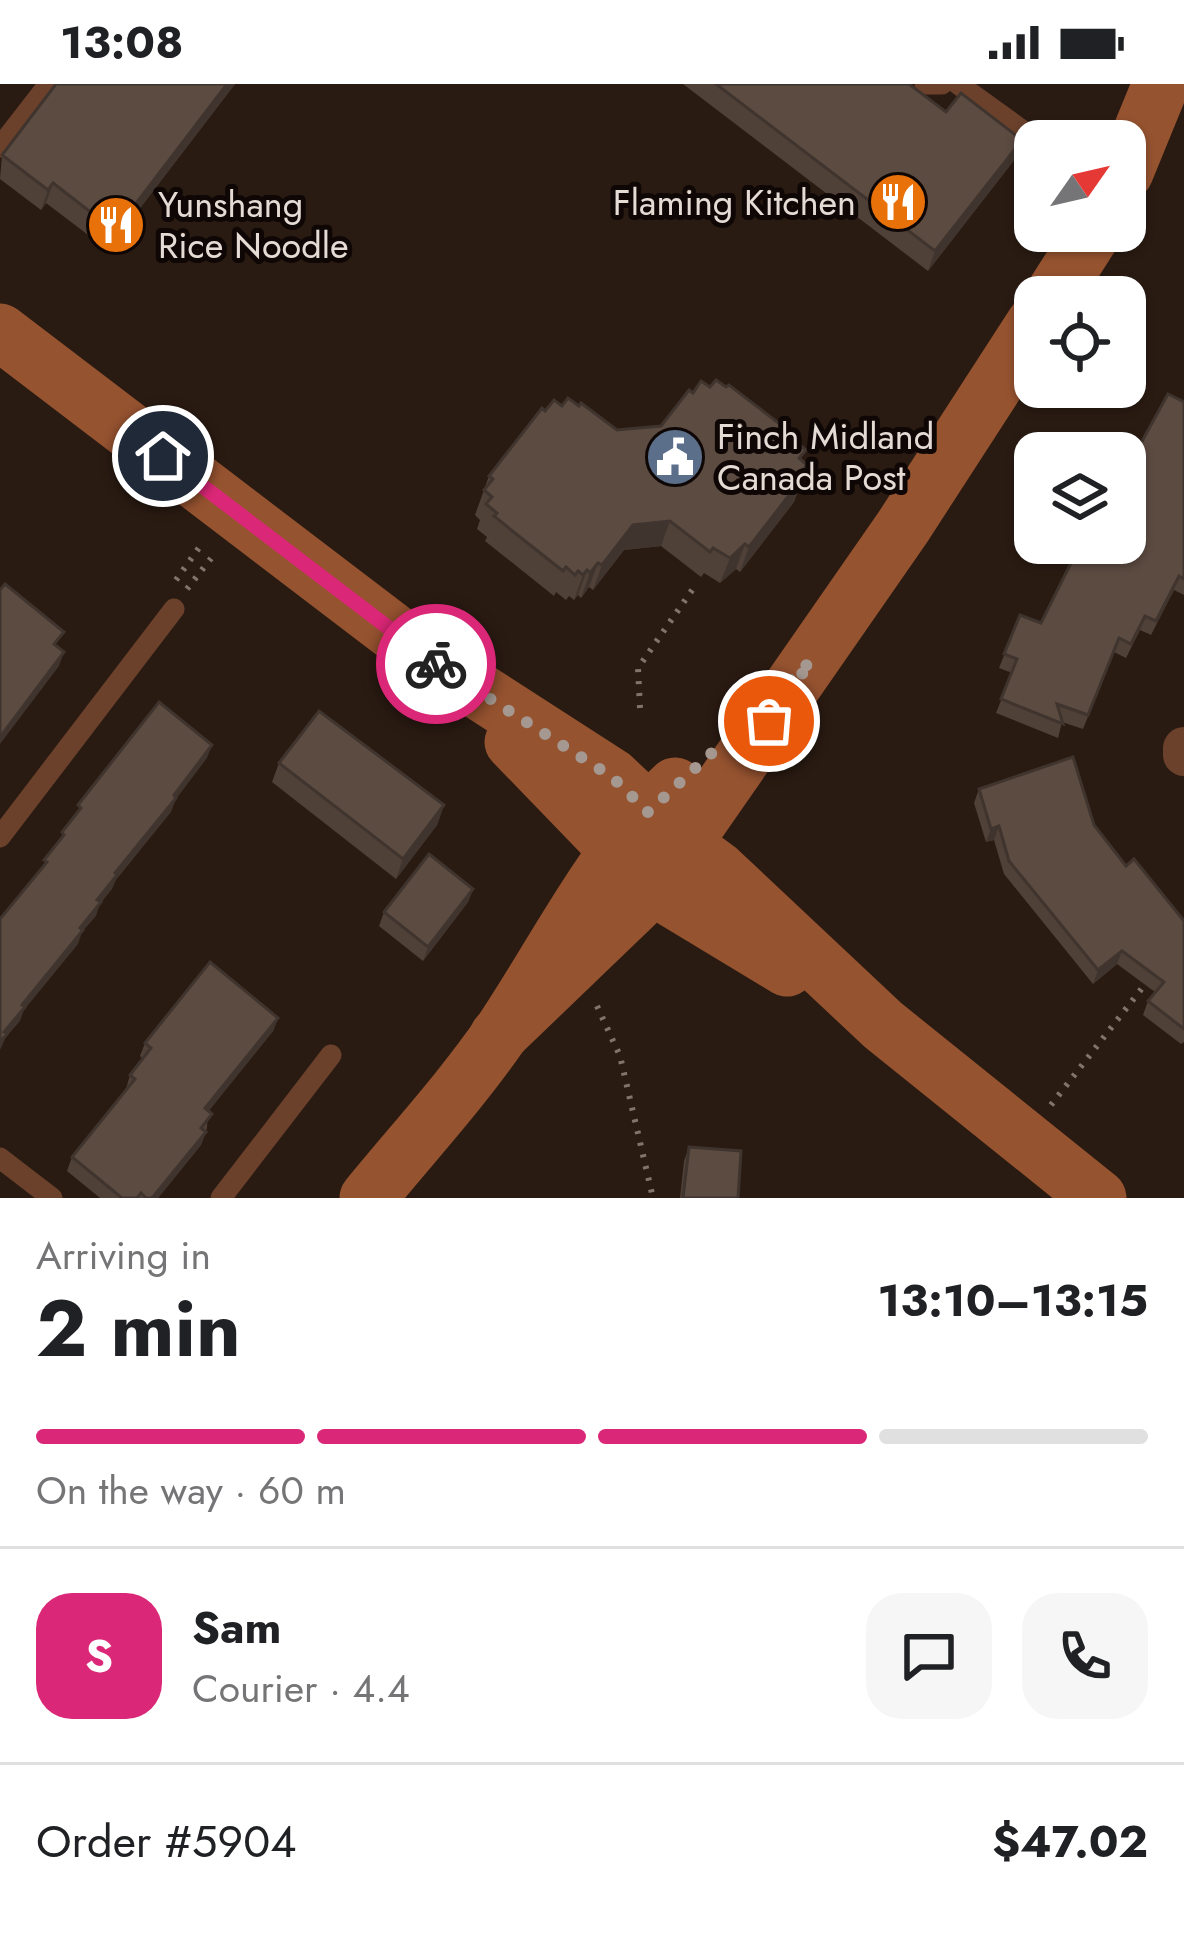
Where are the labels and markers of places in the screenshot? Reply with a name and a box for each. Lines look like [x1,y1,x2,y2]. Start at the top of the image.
restaurant icon: Flaming Kitchen [867,171,929,233]
place label: Flaming Kitchen [613,176,856,228]
place label: Yunshang Rice Noodle [158,178,349,271]
restaurant icon: Yunshang Rice Noodle [85,194,147,256]
pin [112,405,214,507]
place label: Finch Midland Canada Post [717,410,934,503]
public building icon: Finch Midland Canada Post [644,426,706,488]
pin [718,670,820,772]

